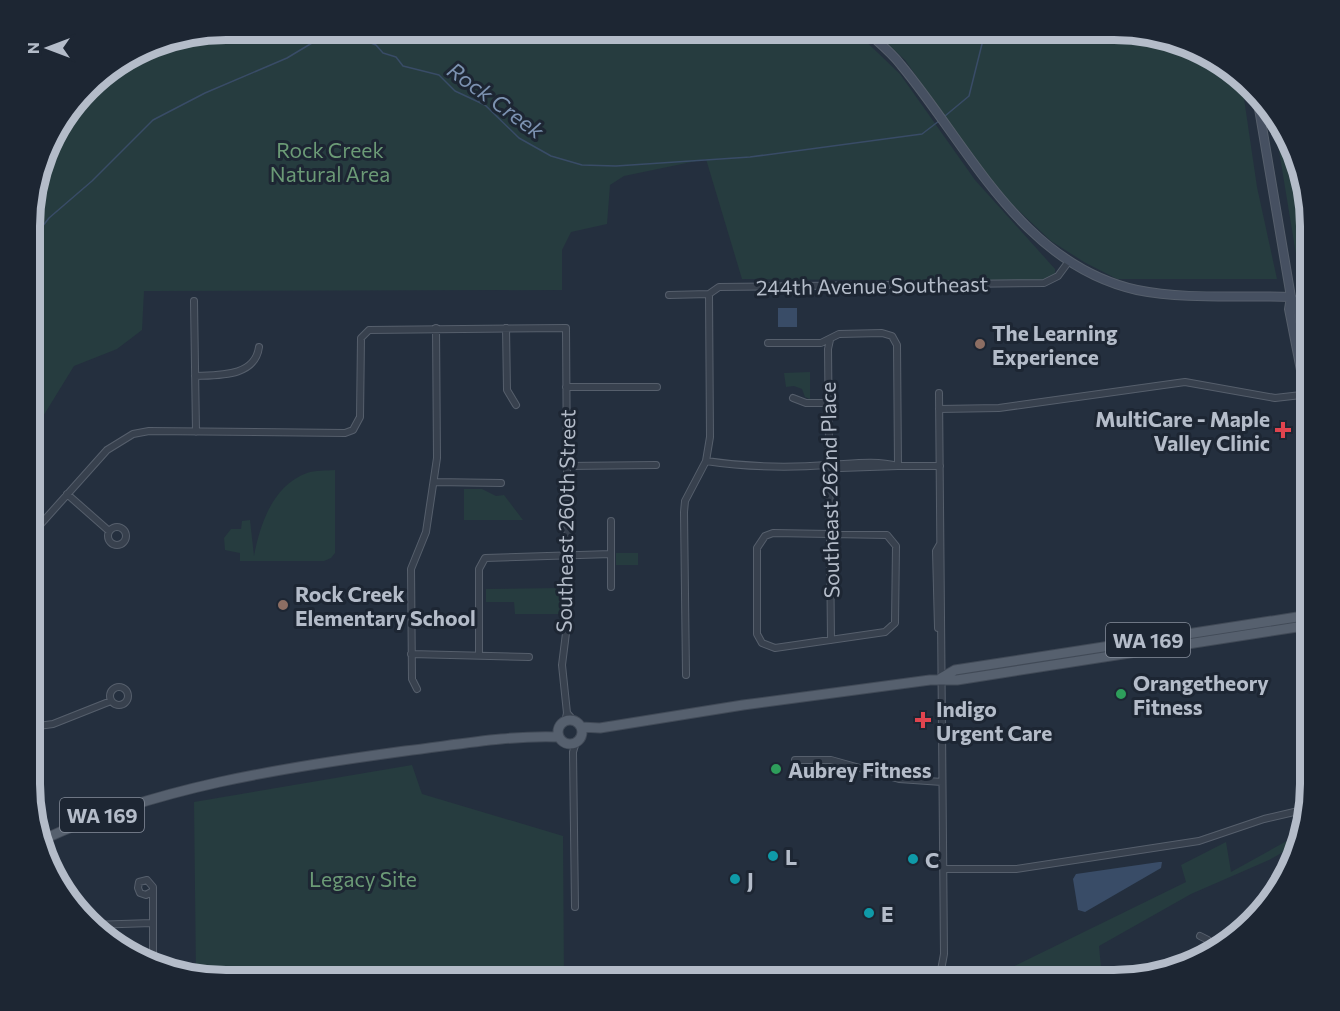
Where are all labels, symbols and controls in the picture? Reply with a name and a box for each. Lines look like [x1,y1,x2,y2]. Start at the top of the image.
north arrow [18,18,78,78]
text: N [23,42,42,54]
water label: Rock Creek [442,56,550,145]
park label: Rock Creek Natural Area [270,137,390,186]
street label: 244th Avenue Southeast [756,270,988,300]
place label: The Learning Experience [992,320,1118,369]
marker: The Learning Experience [973,337,987,351]
street label: Southeast 262nd Place [815,382,843,598]
place label: MultiCare - Maple Valley Clinic [1095,406,1270,455]
street label: Southeast 260th Street [551,409,579,633]
marker: MultiCare - Maple Valley Clinic [1274,421,1292,439]
place label: Rock Creek Elementary School [295,581,476,630]
marker: Rock Creek Elementary School [276,598,290,612]
road number: WA 169 [1106,623,1190,657]
place label: Orangetheory Fitness [1133,670,1269,719]
marker: Orangetheory Fitness [1114,687,1128,701]
place label: Indigo Urgent Care [936,696,1052,745]
marker: Indigo Urgent Care [914,711,932,729]
place label: Aubrey Fitness [788,757,932,782]
marker: Aubrey Fitness [769,762,783,776]
road number: WA 169 [60,798,144,832]
place label: L [785,844,797,869]
place label: C [925,847,939,872]
marker: L [766,849,780,863]
marker: C [906,852,920,866]
park label: Legacy Site [309,866,417,891]
place label: J [747,867,754,892]
marker: J [728,872,742,886]
place label: E [881,901,894,926]
marker: E [862,906,876,920]

